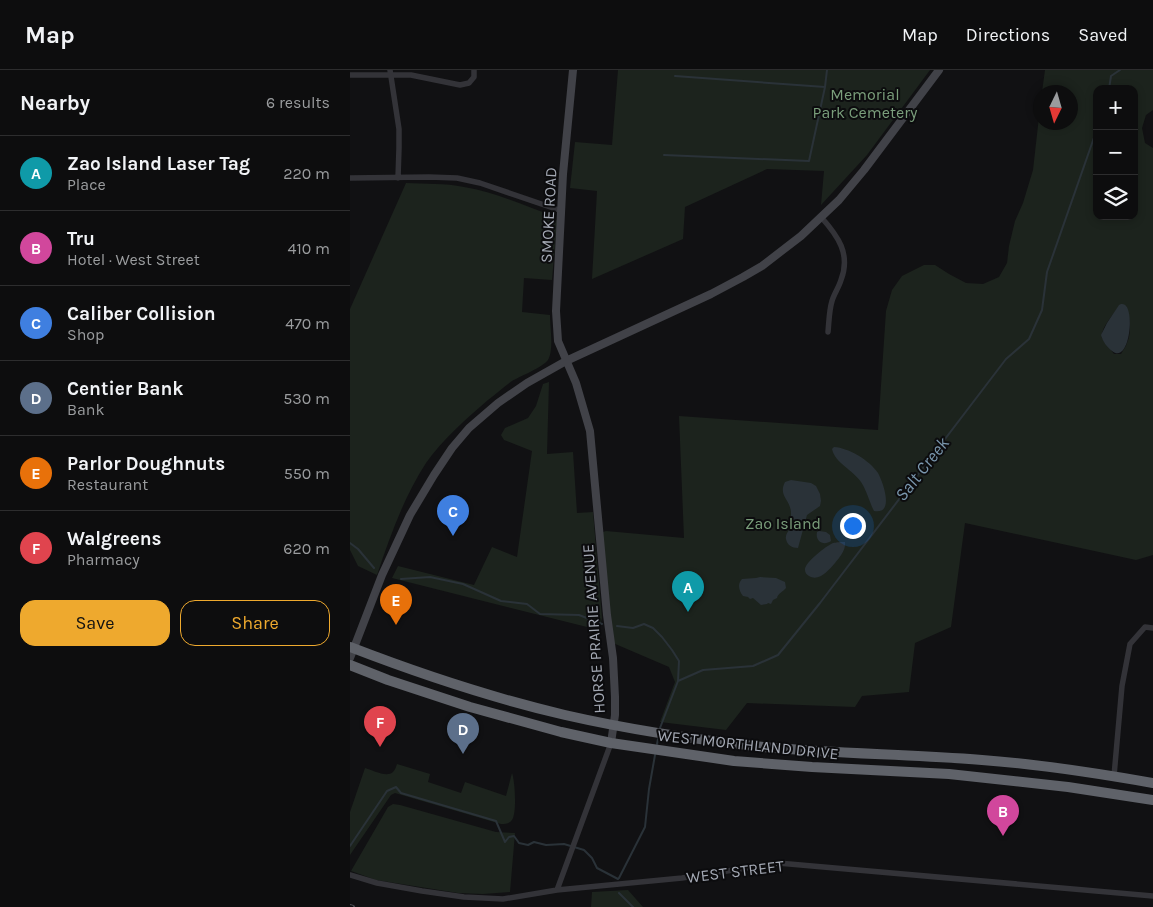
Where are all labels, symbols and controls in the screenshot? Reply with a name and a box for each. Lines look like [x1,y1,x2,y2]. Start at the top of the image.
text: Map [25,21,75,49]
text: Map [902,24,938,46]
text: Directions [966,24,1050,46]
text: Saved [1078,24,1128,46]
park label: Memorial Park Cemetery [813,85,918,122]
north arrow [1033,85,1078,130]
map controls [1093,85,1138,220]
button: + [1093,85,1138,130]
text: Nearby [20,91,90,115]
text: 6 results [266,93,330,112]
button: − [1093,130,1138,175]
text: Zao Island Laser Tag [67,153,250,175]
text: A [31,164,41,183]
text: 220 m [283,164,330,183]
street label: SMOKE ROAD [537,167,560,263]
text: Place [67,175,106,194]
button: layers [1093,175,1138,220]
text: Tru [67,228,95,250]
text: B [31,239,41,258]
text: 410 m [288,239,330,258]
text: Hotel · West Street [67,250,200,269]
text: Caliber Collision [67,303,216,325]
text: C [31,314,41,333]
text: 470 m [285,314,330,333]
text: Shop [67,325,104,344]
text: Centier Bank [67,378,184,400]
text: D [31,389,41,408]
text: 530 m [283,389,330,408]
text: Bank [67,400,104,419]
water label: Salt Creek [890,432,954,505]
text: Parlor Doughnuts [67,453,225,475]
text: E [31,464,41,483]
text: 550 m [284,464,330,483]
text: Restaurant [67,475,148,494]
pin: C [437,495,469,536]
your location [840,513,866,539]
park label: Zao Island [745,514,821,533]
text: Walgreens [67,528,162,550]
text: F [32,539,40,558]
text: 620 m [283,539,330,558]
street label: HORSE PRAIRIE AVENUE [578,544,609,714]
text: Pharmacy [67,550,140,569]
pin: A [672,571,704,612]
pin: E [380,584,412,625]
button: Save [20,600,170,646]
button: Share [180,600,330,646]
pin: F [364,706,396,747]
pin: D [447,713,479,754]
street label: WEST MORTHLAND DRIVE [656,726,839,763]
pin: B [987,795,1019,836]
street label: WEST STREET [685,856,785,887]

